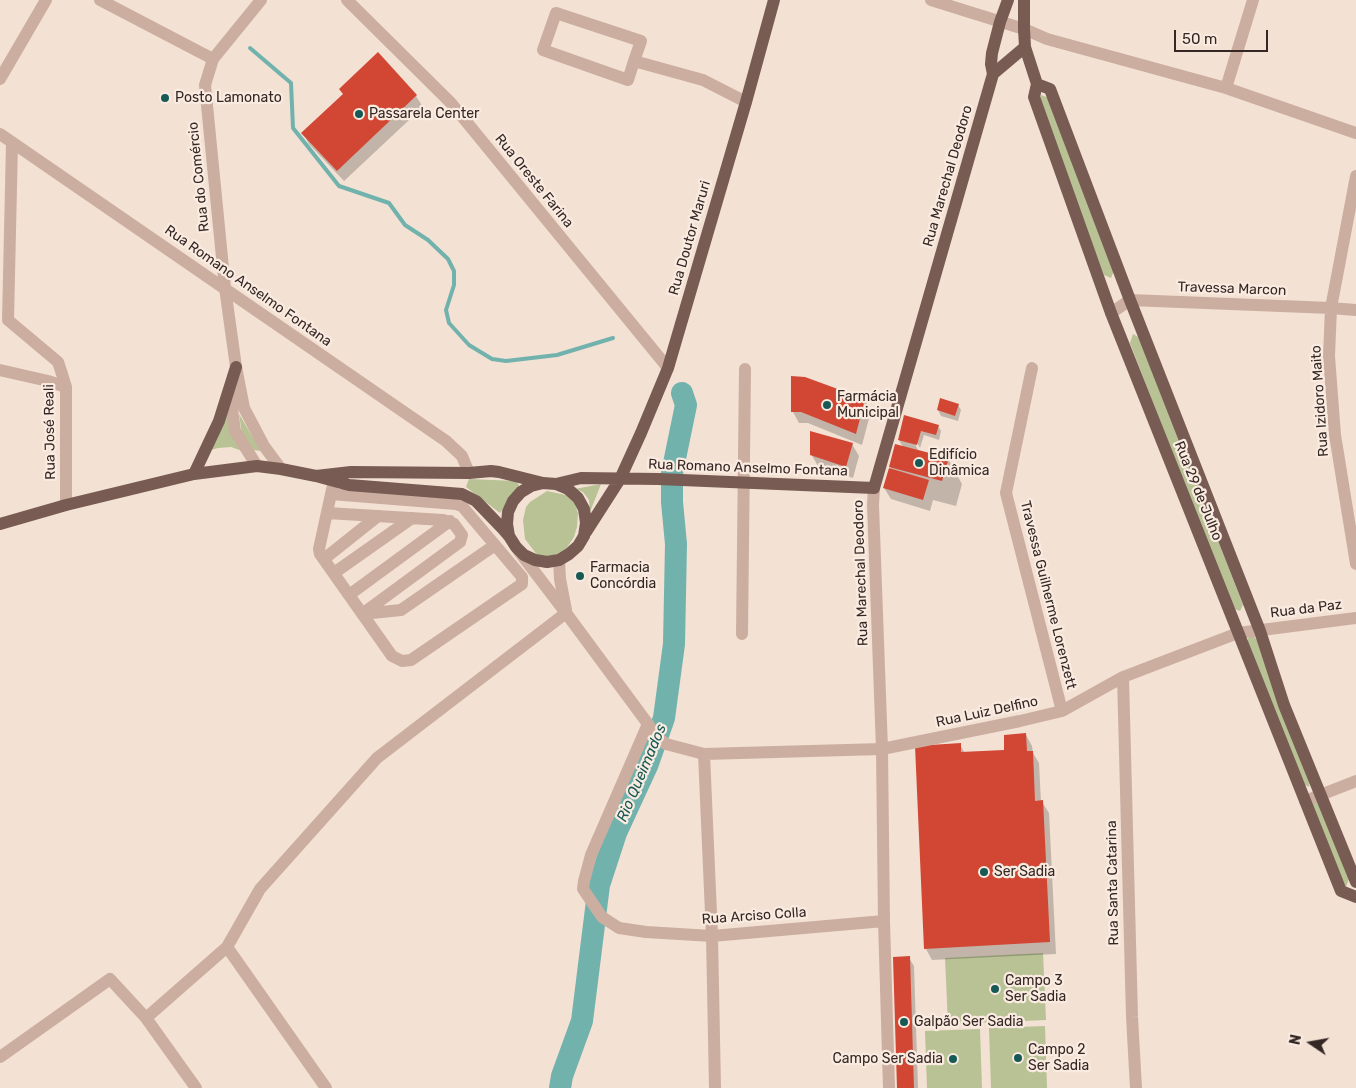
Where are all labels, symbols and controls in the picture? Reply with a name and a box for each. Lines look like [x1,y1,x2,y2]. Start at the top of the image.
scale bar [1176,20,1270,52]
text: 50 m [1182,30,1217,48]
place label: Posto Lamonato [175,90,282,106]
marker: Posto Lamonato [159,92,171,104]
street label: Rua Marechal Deodoro [920,103,976,249]
place label: Passarela Center [369,106,479,122]
marker: Passarela Center [353,108,365,120]
street label: Rua do Comércio [185,121,213,233]
street label: Rua Oreste Farina [491,131,577,231]
street label: Rua Doutor Maruri [666,179,714,297]
street label: Rua Romano Anselmo Fontana [161,222,335,350]
street label: Travessa Marcon [1177,279,1287,299]
street label: Rua Izidoro Maito [1308,345,1332,457]
street label: Rua José Reali [41,384,59,480]
place label: Farmácia Municipal [837,389,899,422]
marker: Farmácia Municipal [821,399,833,411]
street label: Rua 29 de Julho [1170,439,1226,543]
place label: Edifício Dinâmica [929,447,990,480]
street label: Rua Romano Anselmo Fontana [648,456,848,480]
marker: Edifício Dinâmica [913,457,925,469]
street label: Rua Marechal Deodoro [850,499,872,647]
street label: Travessa Guilherme Lorenzett [1016,499,1080,691]
place label: Farmacia Concórdia [590,560,656,592]
marker: Farmacia Concórdia [574,570,586,582]
street label: Rua da Paz [1269,596,1343,622]
street label: Rua Luiz Delfino [934,693,1040,731]
water label: Rio Queimados [613,721,671,825]
street label: Rua Santa Catarina [1104,820,1122,946]
place label: Ser Sadia [994,864,1055,880]
marker: Ser Sadia [978,866,990,878]
street label: Rua Arciso Colla [701,904,807,928]
place label: Campo 3 Ser Sadia [1005,973,1066,1006]
marker: Campo 3 Ser Sadia [989,983,1001,995]
place label: Galpão Ser Sadia [914,1014,1023,1030]
marker: Galpão Ser Sadia [898,1016,910,1028]
north arrow [1286,1018,1336,1068]
text: N [1286,1033,1305,1046]
place label: Campo 2 Ser Sadia [1028,1042,1089,1074]
place label: Campo Ser Sadia [833,1051,943,1067]
marker: Campo 2 Ser Sadia [1012,1052,1024,1064]
marker: Campo Ser Sadia [947,1053,959,1065]

